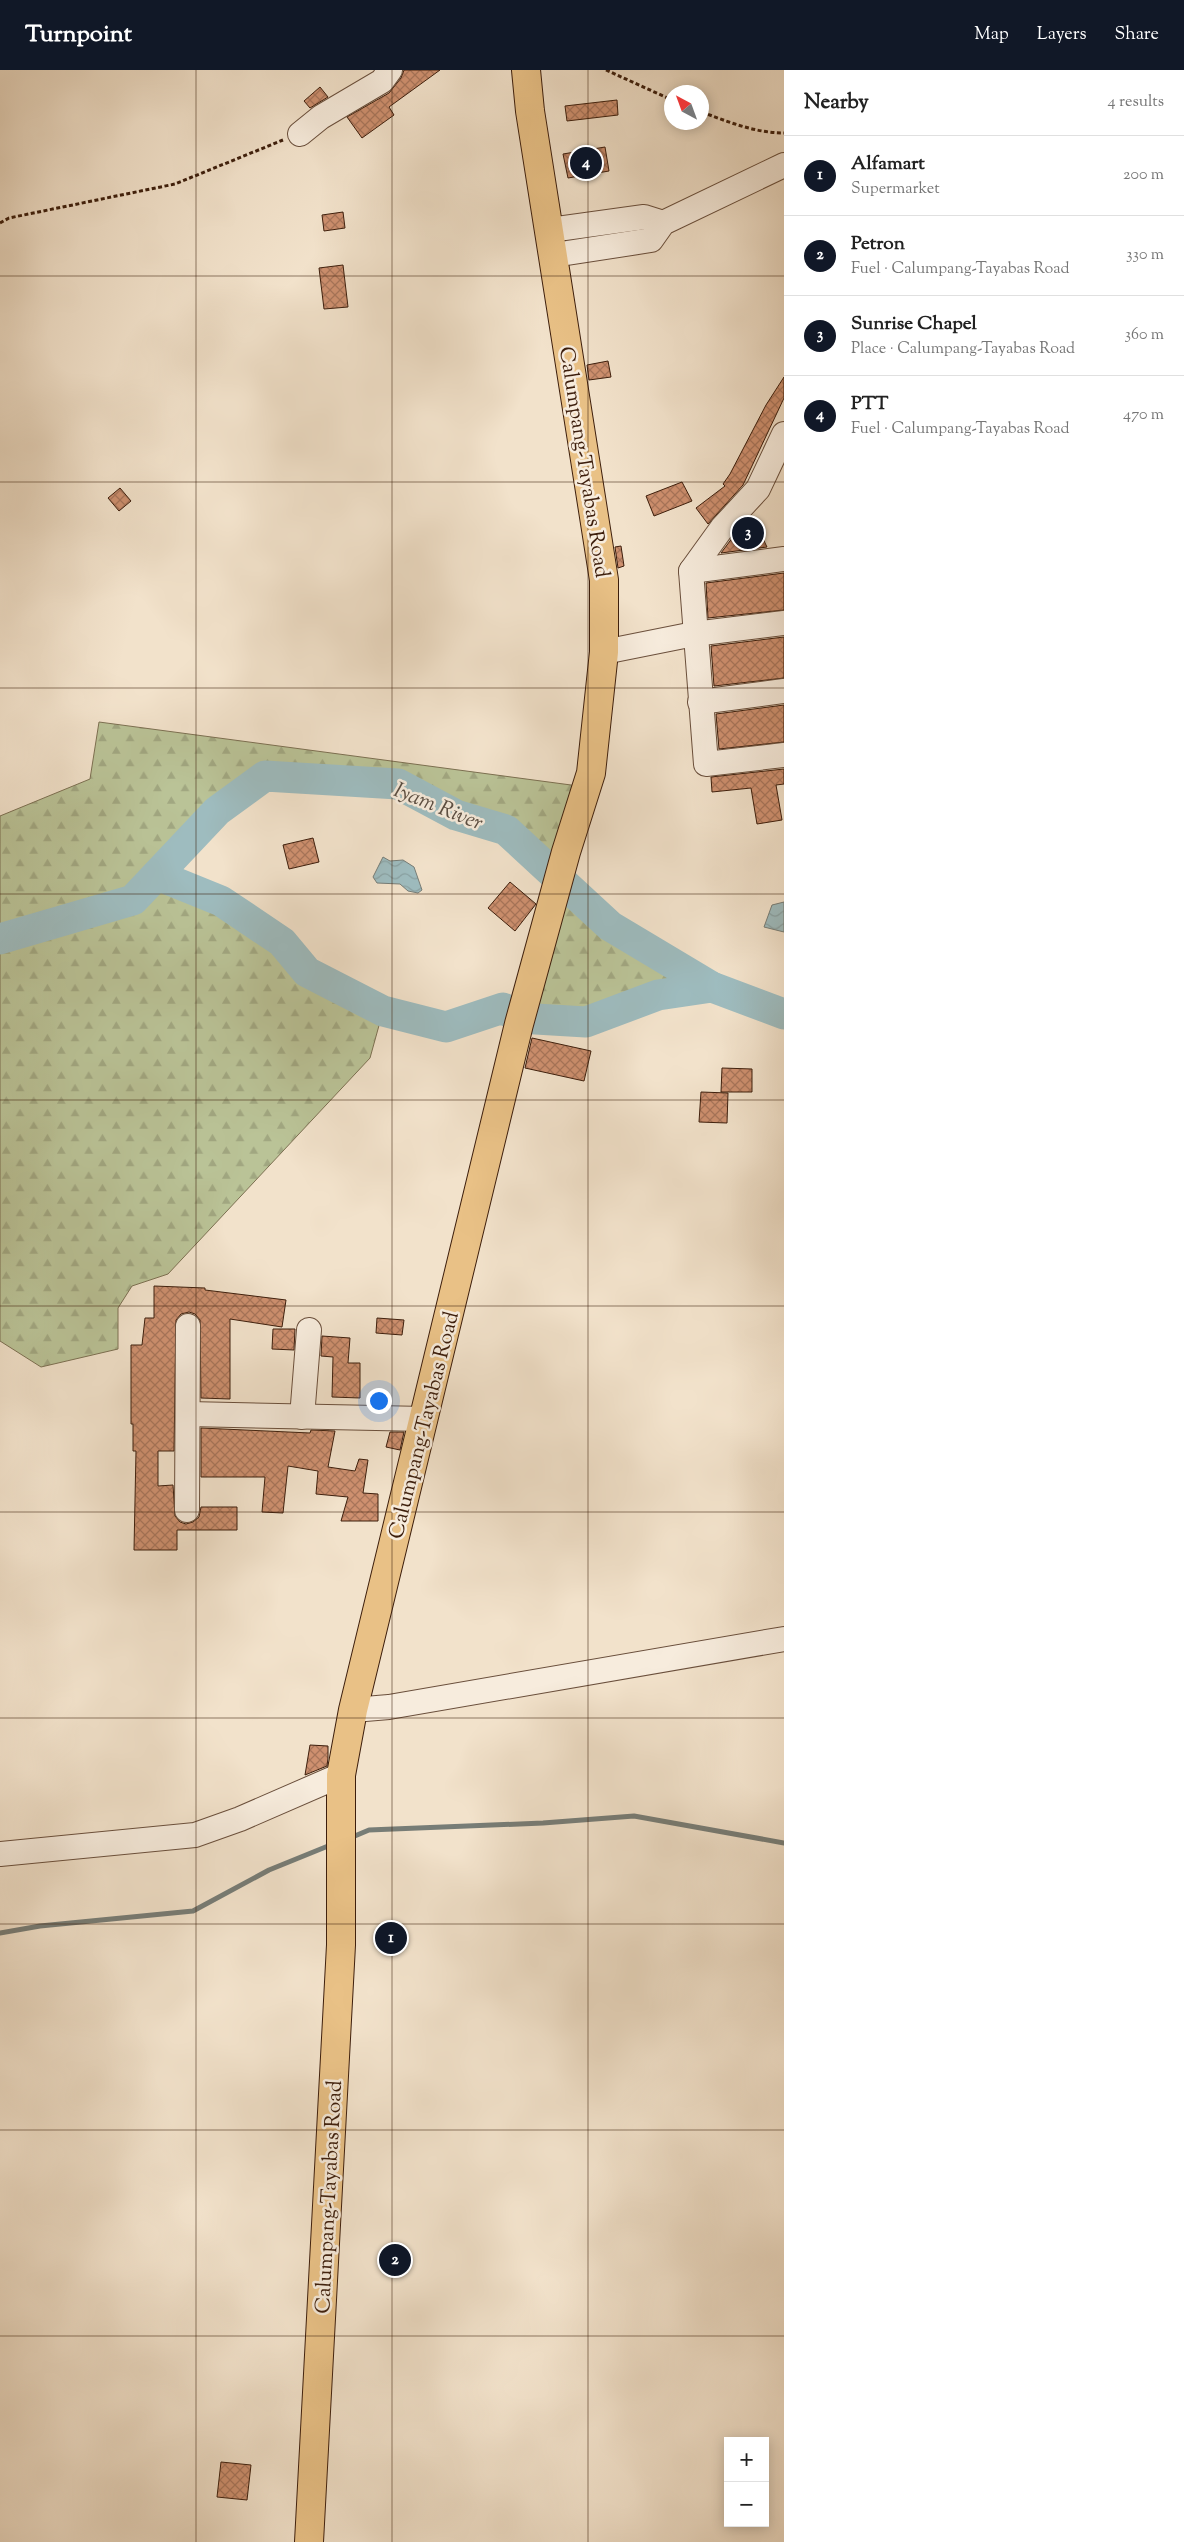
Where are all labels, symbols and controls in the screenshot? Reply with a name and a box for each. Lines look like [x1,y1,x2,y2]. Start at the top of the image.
text: Turnpoint [25,18,132,52]
text: Map [974,22,1009,48]
text: Layers [1037,22,1087,48]
text: Share [1115,22,1159,48]
north arrow [664,85,709,130]
text: Nearby [804,88,869,118]
text: 4 results [1108,91,1164,114]
pin: 4 [570,144,602,182]
text: Alfamart [851,151,925,178]
text: 1 [817,164,823,187]
text: 200 m [1123,164,1164,187]
text: Supermarket [851,178,940,201]
text: Petron [851,231,905,258]
text: 2 [816,244,824,267]
text: 330 m [1126,244,1164,267]
text: Fuel · Calumpang-Tayabas Road [851,258,1069,281]
text: Sunrise Chapel [851,311,977,338]
text: 3 [817,324,823,347]
text: 360 m [1125,324,1164,347]
text: Place · Calumpang-Tayabas Road [851,338,1075,361]
street label: Calumpang-Tayabas Road [550,345,616,580]
text: PTT [851,391,888,418]
text: 4 [816,404,824,427]
text: 470 m [1123,404,1164,427]
text: Fuel · Calumpang-Tayabas Road [851,418,1069,441]
pin: 3 [732,514,764,552]
water label: Iyam River [388,775,487,840]
street label: Calumpang-Tayabas Road [382,1308,468,1542]
your location [366,1388,392,1414]
pin: 1 [375,1919,407,1957]
street label: Calumpang-Tayabas Road [309,2080,351,2314]
pin: 2 [379,2241,411,2279]
map controls [724,2437,769,2527]
button: + [724,2437,769,2482]
button: − [724,2482,769,2527]

